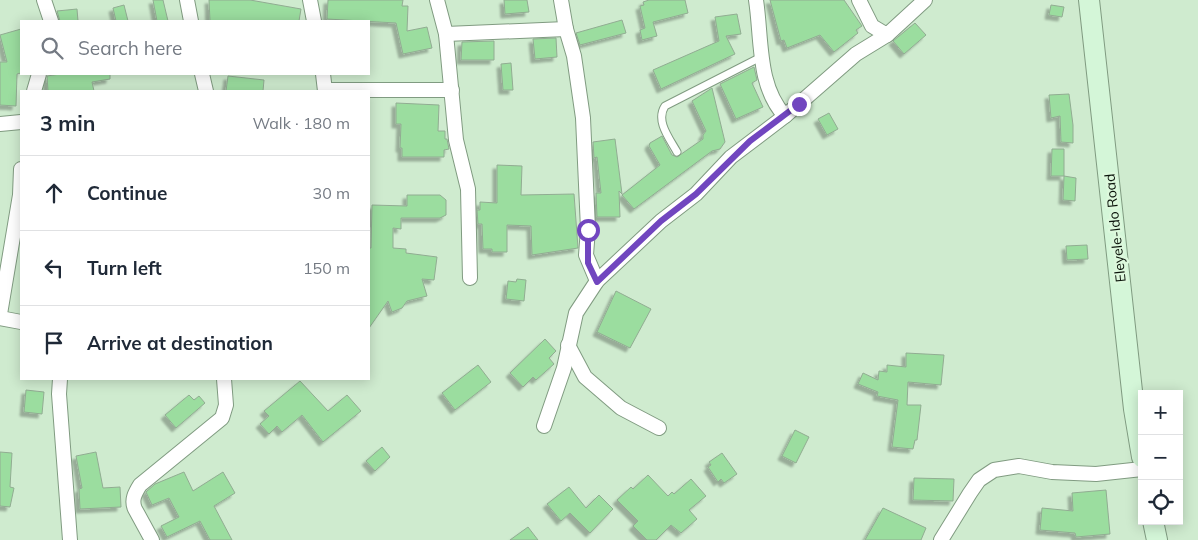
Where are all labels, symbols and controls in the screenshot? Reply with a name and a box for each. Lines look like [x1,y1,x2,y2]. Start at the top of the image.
search box [20,20,370,75]
icon: search [38,34,66,62]
text: Search here [78,36,182,60]
route end [788,93,811,116]
text: 3 min [40,110,95,136]
text: Walk · 180 m [252,113,350,133]
street label: Eleyele-Ido Road [1100,173,1130,283]
icon: ahead [40,179,68,207]
text: Continue [87,181,167,205]
text: 30 m [313,183,350,203]
route start [577,219,600,242]
icon: left [40,254,68,282]
text: Turn left [87,256,162,280]
text: 150 m [303,258,350,278]
icon: arrive [40,329,68,357]
text: Arrive at destination [87,331,273,355]
map controls [1138,390,1183,525]
button: + [1138,390,1183,435]
button: − [1138,435,1183,480]
button: locate [1138,480,1183,525]

